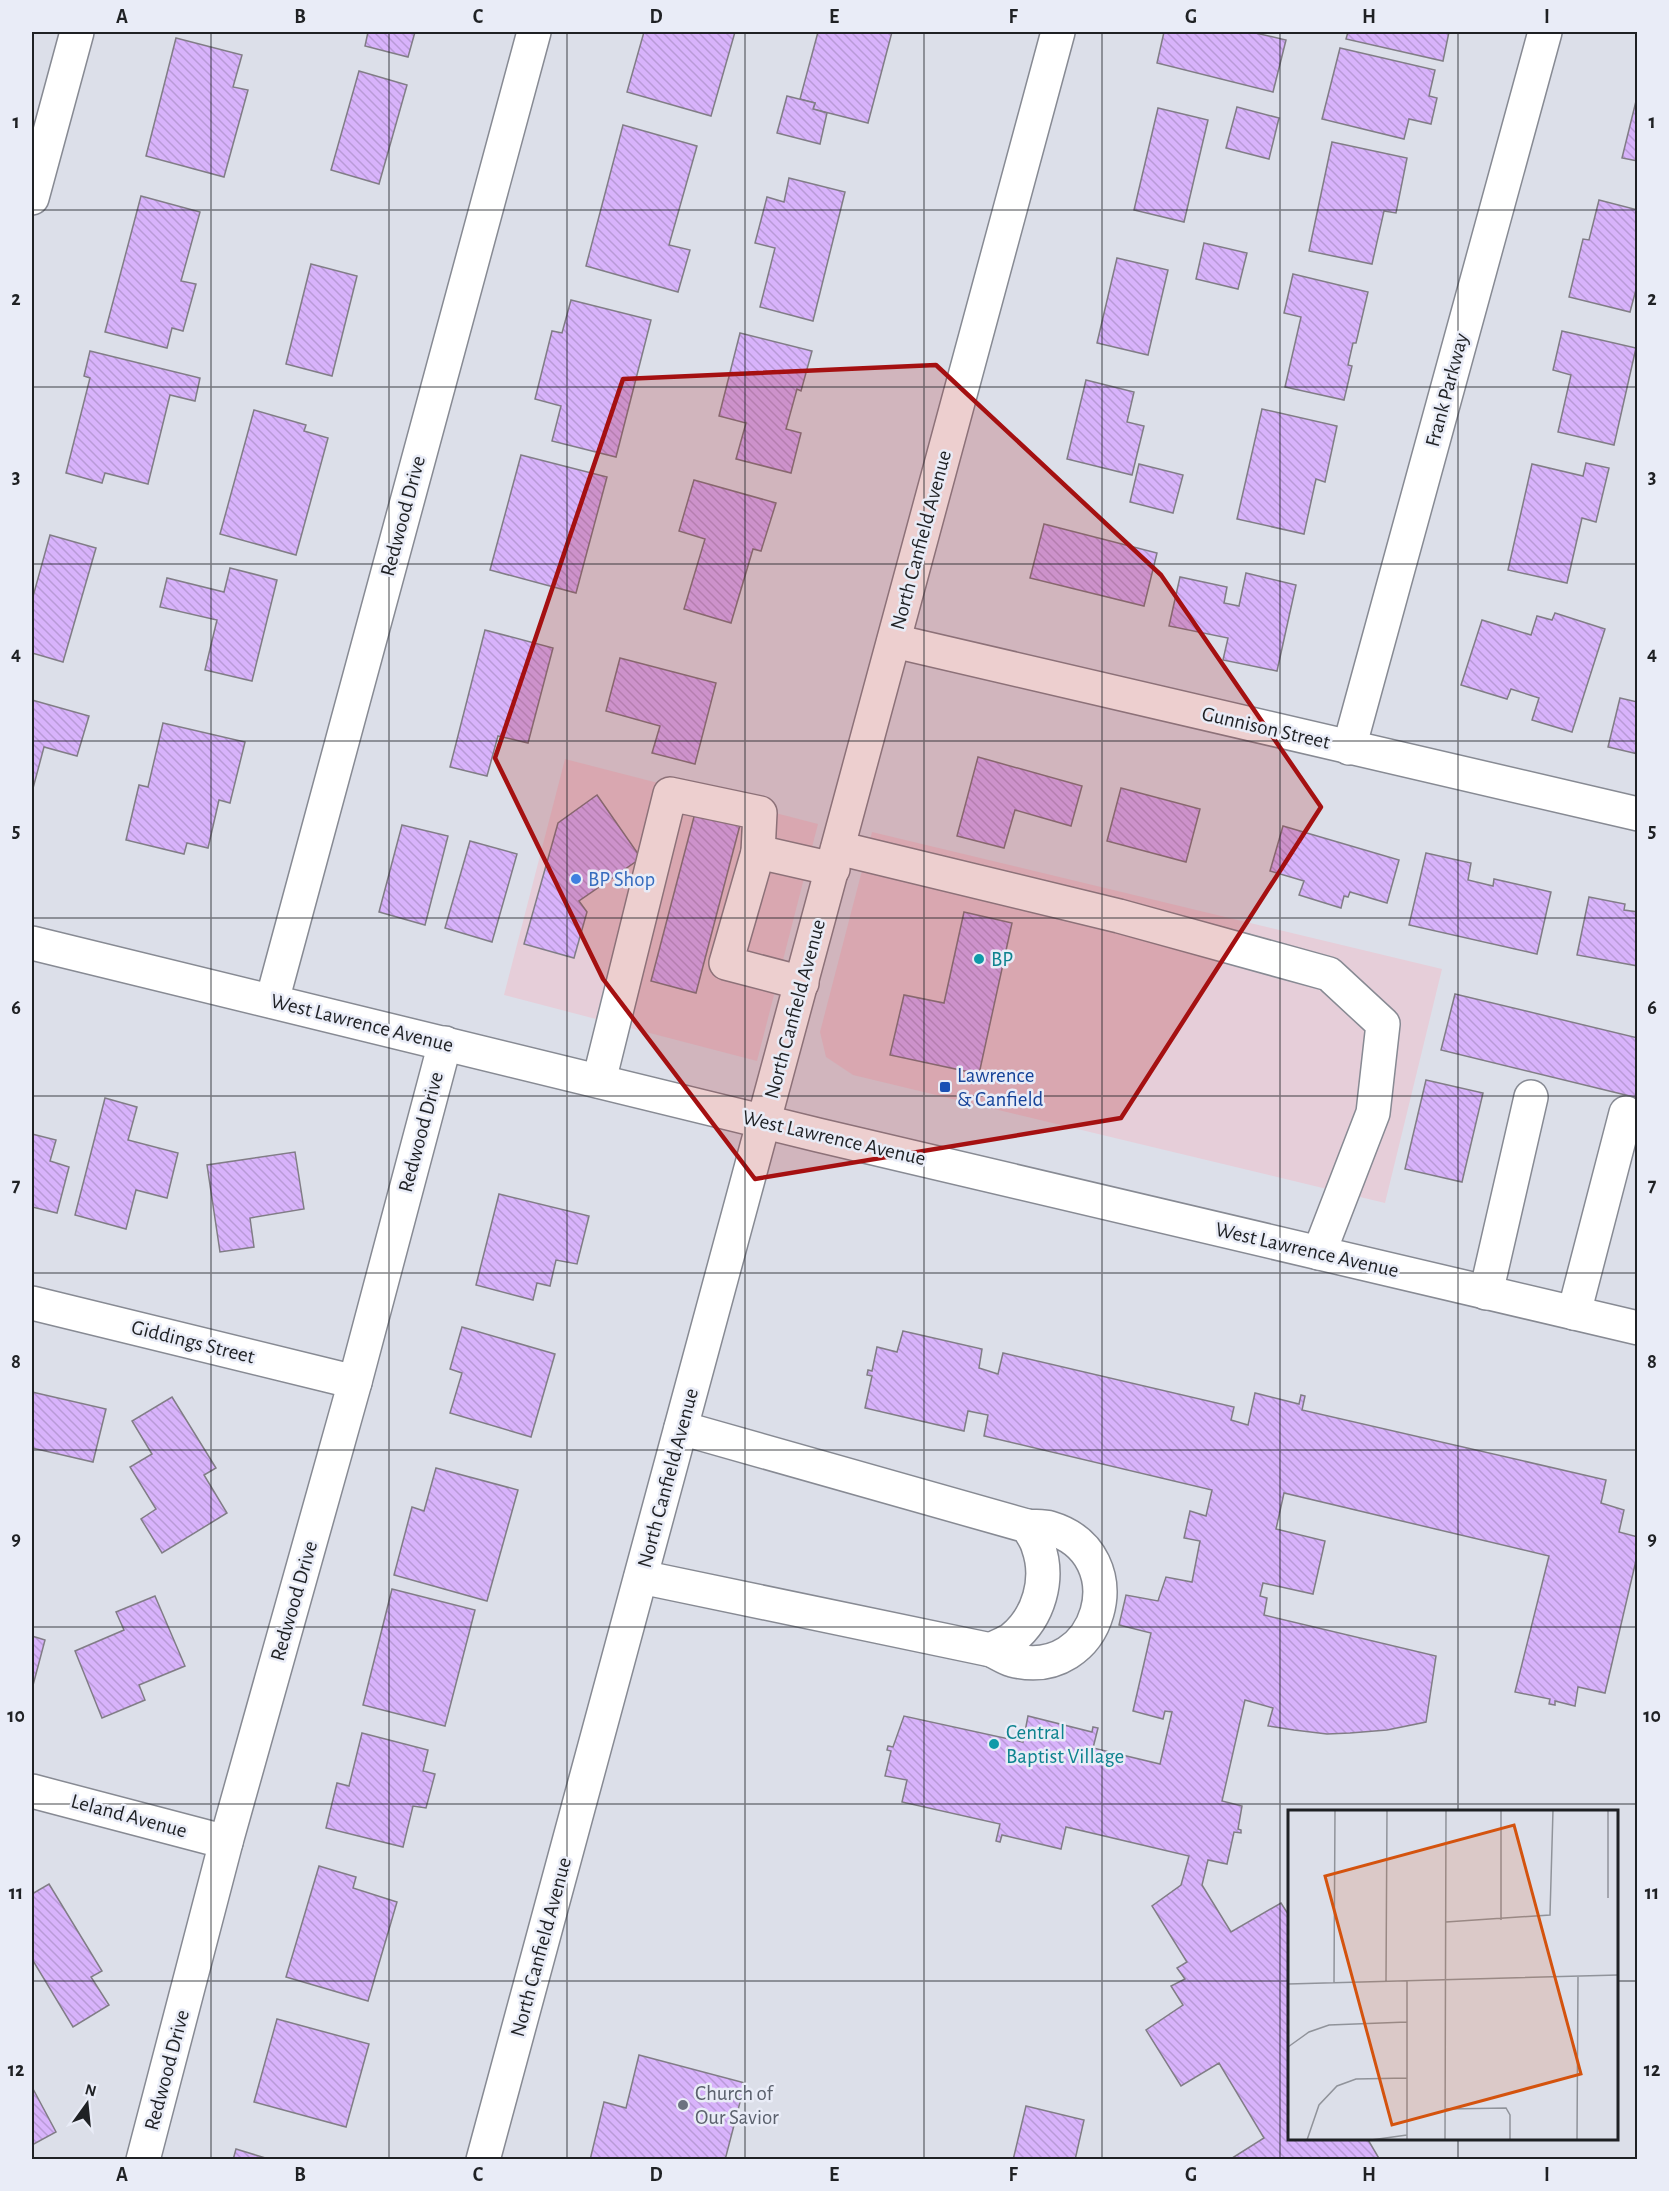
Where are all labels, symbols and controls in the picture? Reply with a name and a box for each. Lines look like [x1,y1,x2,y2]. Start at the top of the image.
text: A [116,7,128,27]
text: B [294,7,306,27]
text: C [473,7,484,27]
text: D [649,7,663,27]
text: E [829,7,839,27]
text: F [1008,7,1018,27]
text: G [1185,7,1197,27]
text: H [1362,7,1376,27]
text: I [1544,7,1550,27]
text: 1 [12,112,20,132]
text: 1 [1648,112,1656,132]
text: 2 [11,289,21,309]
text: 2 [1647,289,1657,309]
street label: Frank Parkway [1422,331,1472,449]
street label: North Canfield Avenue [887,448,955,632]
street label: Redwood Drive [377,453,429,579]
text: 3 [12,467,20,487]
text: 3 [1648,467,1656,487]
text: 4 [11,644,21,664]
text: 4 [1647,644,1657,664]
street label: Gunnison Street [1200,703,1332,753]
text: 5 [12,821,20,841]
text: 5 [1648,821,1656,841]
place label: BP Shop [588,869,655,890]
marker: BP Shop [569,872,583,886]
street label: North Canfield Avenue [761,917,829,1101]
place label: BP [991,949,1013,970]
marker: BP [972,952,986,966]
street label: West Lawrence Avenue [268,990,456,1056]
text: 6 [11,998,21,1018]
text: 6 [1647,998,1657,1018]
place label: Lawrence & Canfield [957,1065,1044,1110]
street label: Redwood Drive [395,1069,447,1195]
marker: Lawrence & Canfield [938,1080,952,1094]
street label: West Lawrence Avenue [740,1107,928,1169]
text: 7 [12,1175,21,1195]
text: 7 [1648,1175,1657,1195]
street label: West Lawrence Avenue [1213,1219,1401,1281]
street label: Giddings Street [129,1317,257,1368]
text: 8 [11,1352,21,1372]
text: 8 [1647,1352,1657,1372]
street label: North Canfield Avenue [634,1386,702,1570]
text: 9 [11,1529,21,1549]
text: 9 [1647,1529,1657,1549]
street label: Redwood Drive [267,1539,321,1663]
text: 10 [7,1706,25,1726]
text: 10 [1643,1706,1661,1726]
place label: Central Baptist Village [1006,1722,1124,1767]
marker: Central Baptist Village [987,1737,1001,1751]
street label: Leland Avenue [69,1790,189,1842]
inset map [1288,1810,1618,2140]
street label: North Canfield Avenue [507,1855,575,2039]
text: 11 [9,1883,23,1903]
text: 11 [1645,1883,1659,1903]
street label: Redwood Drive [141,2007,193,2133]
text: 12 [8,2060,24,2080]
text: 12 [1644,2060,1660,2080]
north arrow [57,2074,117,2134]
text: N [83,2081,98,2100]
place label: Church of Our Savior [695,2083,779,2128]
marker: Church of Our Savior [676,2098,690,2112]
text: A [116,2165,128,2185]
text: B [294,2165,306,2185]
text: C [473,2165,484,2185]
text: D [649,2165,663,2185]
text: E [829,2165,839,2185]
text: F [1008,2165,1018,2185]
text: G [1185,2165,1197,2185]
text: H [1362,2165,1376,2185]
text: I [1544,2165,1550,2185]

